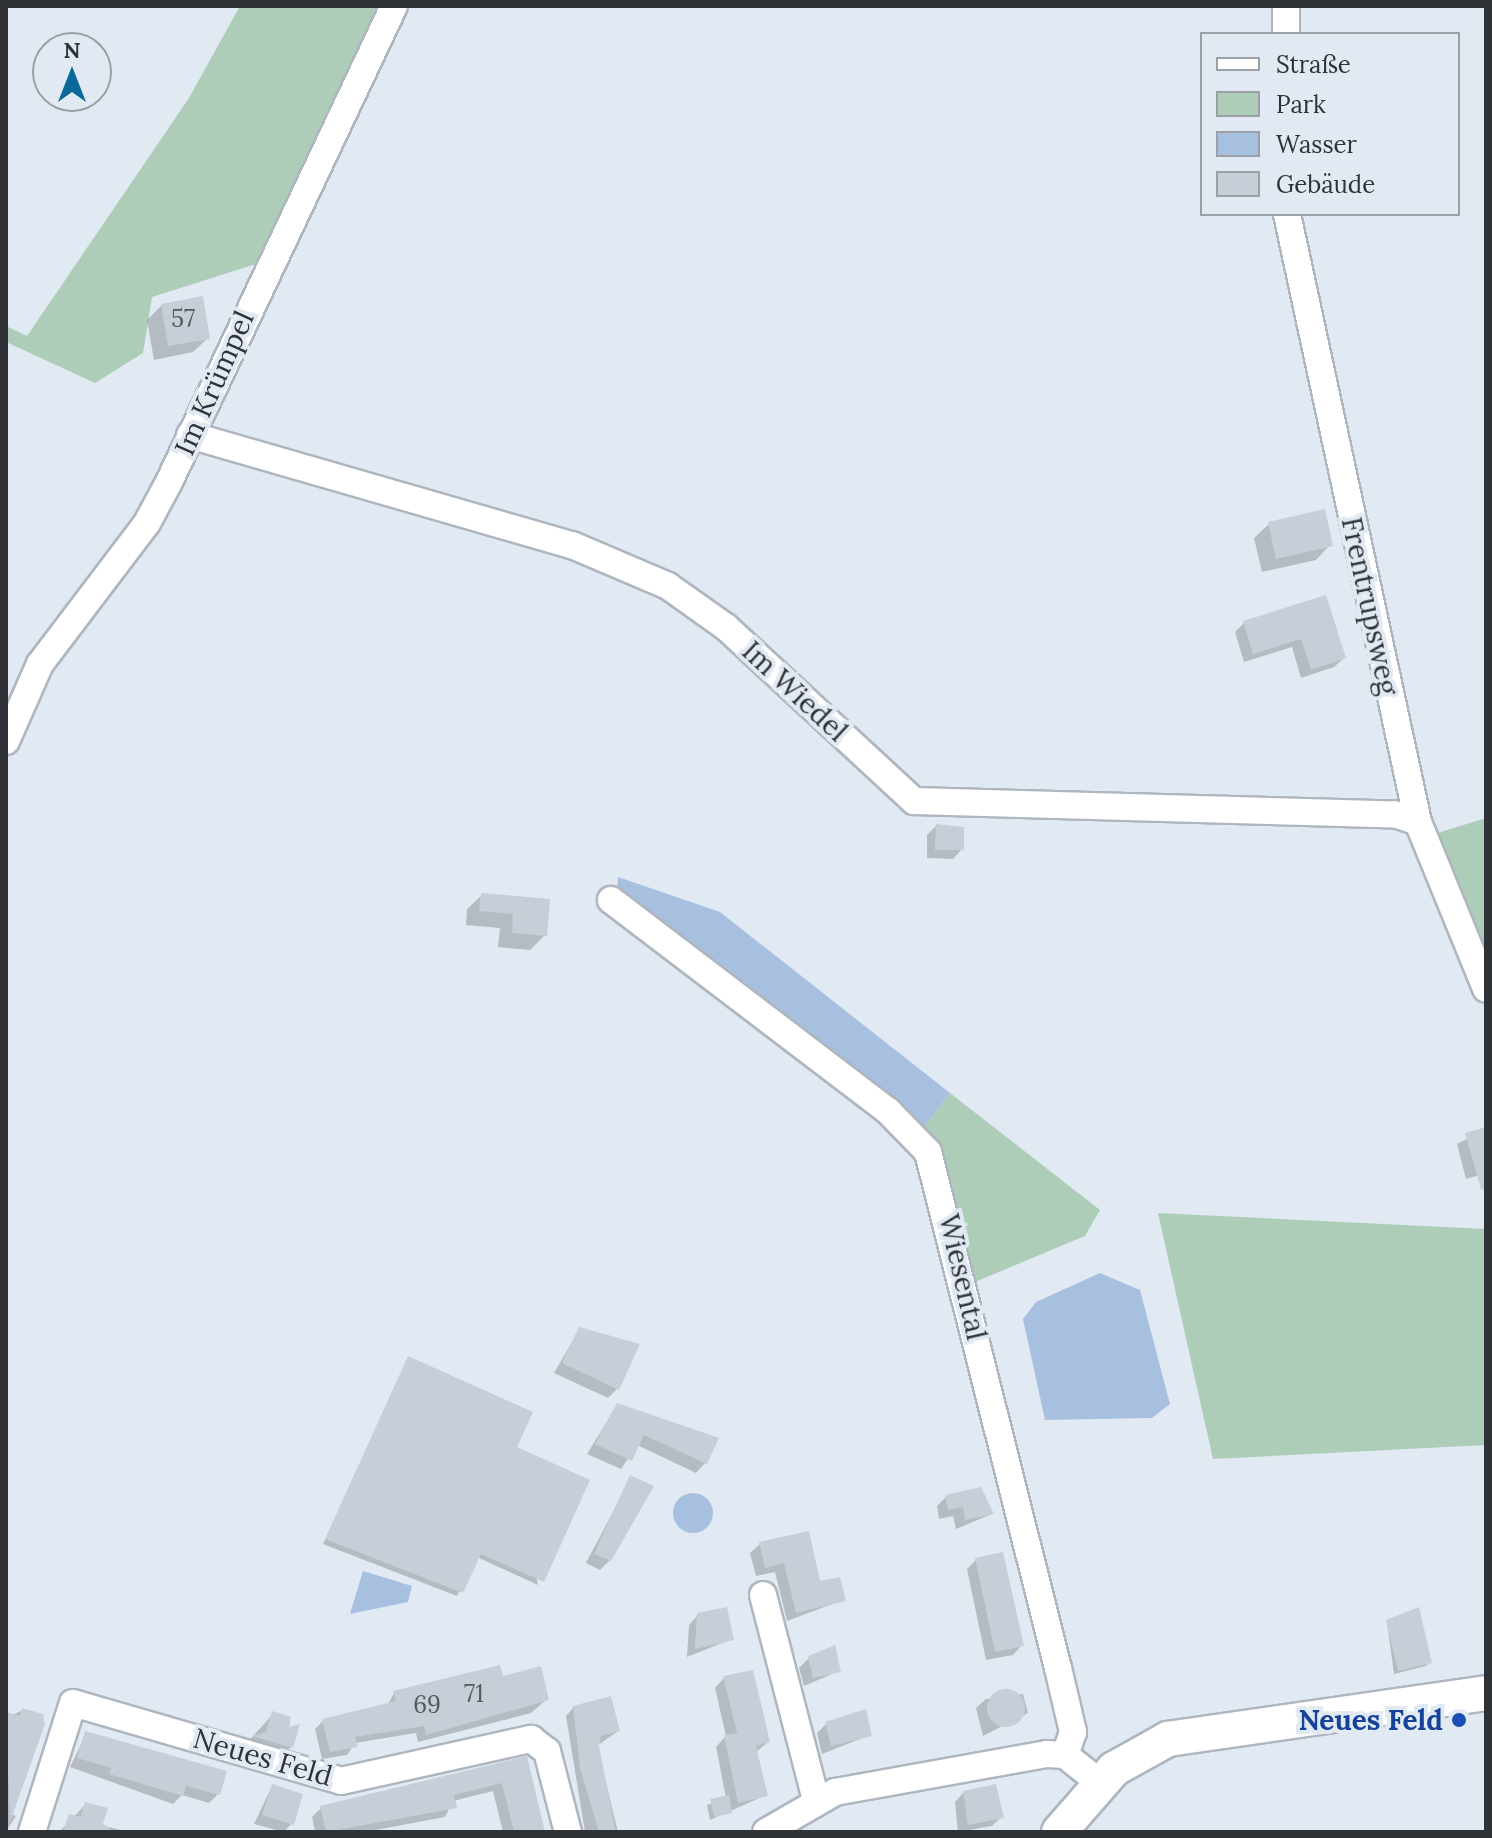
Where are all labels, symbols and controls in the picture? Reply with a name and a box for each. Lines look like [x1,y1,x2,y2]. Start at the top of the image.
north arrow [32,32,112,112]
legend [1200,32,1460,216]
text: N [63,36,81,64]
text: Straße [1276,49,1351,80]
text: Park [1276,89,1326,120]
text: Wasser [1276,129,1357,160]
text: Gebäude [1276,169,1375,200]
house number: 57 [171,305,195,333]
street label: Im Krümpel [167,306,261,460]
street label: Frentrupsweg [1335,514,1405,698]
street label: Im Wiedel [736,634,854,748]
street label: Wiesental [932,1211,994,1343]
house number: 71 [464,1680,484,1708]
house number: 69 [413,1691,441,1719]
place label: Neues Feld [1298,1703,1443,1737]
marker: Neues Feld [1450,1711,1468,1729]
street label: Neues Feld [190,1721,336,1793]

